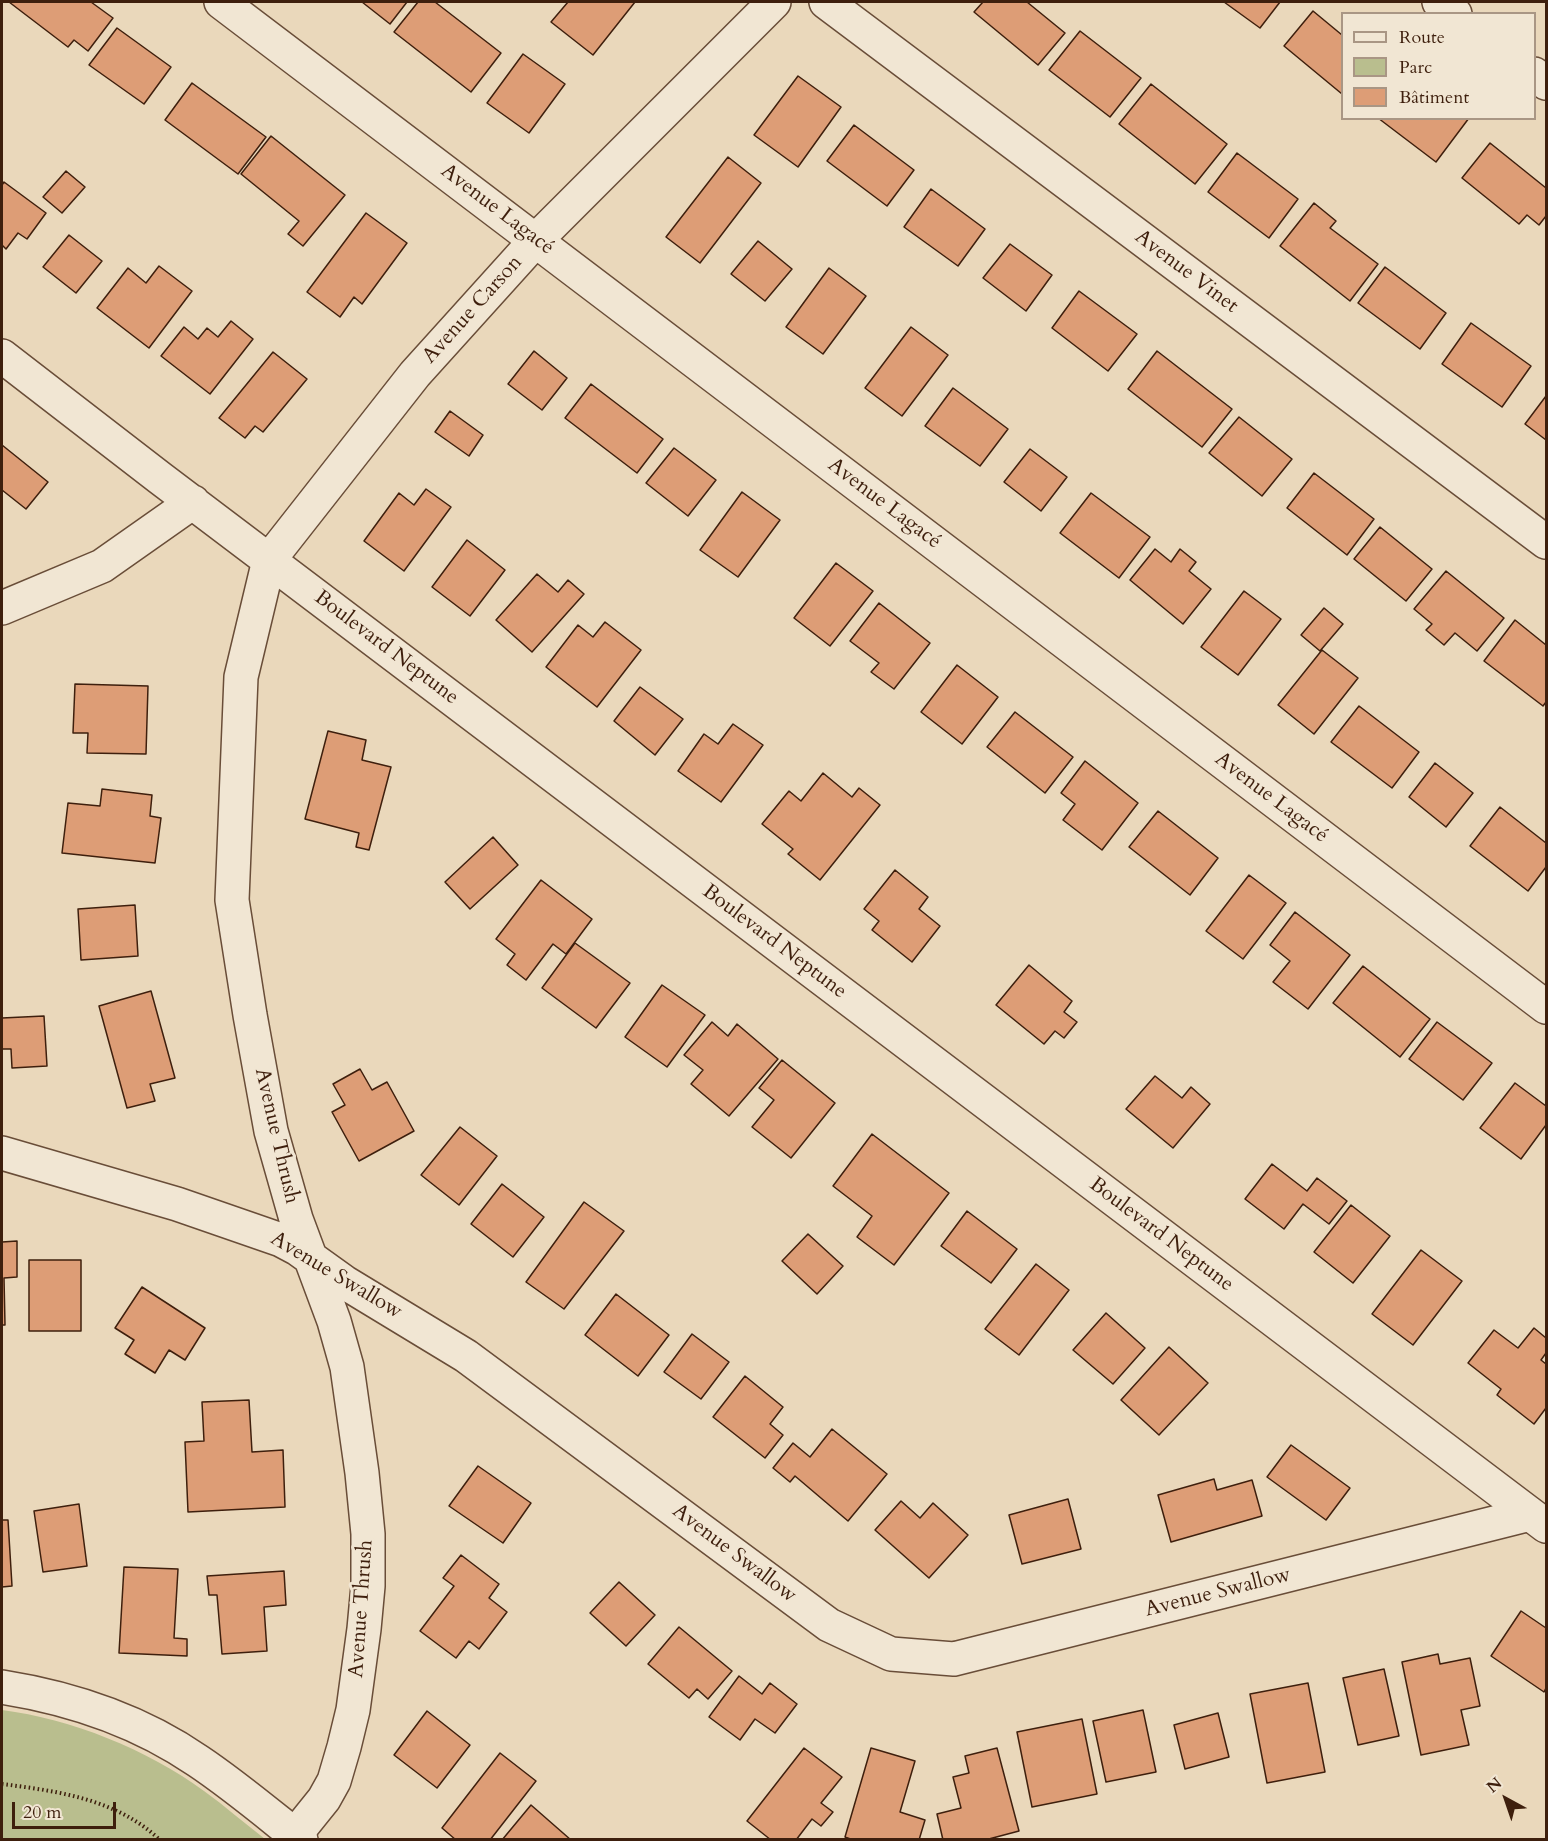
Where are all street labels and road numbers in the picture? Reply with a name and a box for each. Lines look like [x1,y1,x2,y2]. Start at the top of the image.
street label: Avenue Lagacé [435,159,559,261]
street label: Avenue Vinet [1129,225,1243,319]
street label: Avenue Carson [418,251,528,369]
street label: Avenue Lagacé [822,453,946,555]
street label: Boulevard Neptune [309,585,463,711]
street label: Avenue Lagacé [1209,747,1333,849]
street label: Boulevard Neptune [697,879,851,1005]
street label: Avenue Thrush [248,1066,304,1206]
street label: Boulevard Neptune [1084,1172,1238,1298]
street label: Avenue Swallow [266,1227,406,1325]
street label: Avenue Swallow [667,1499,801,1609]
street label: Avenue Thrush [345,1539,379,1679]
street label: Avenue Swallow [1143,1563,1293,1623]

